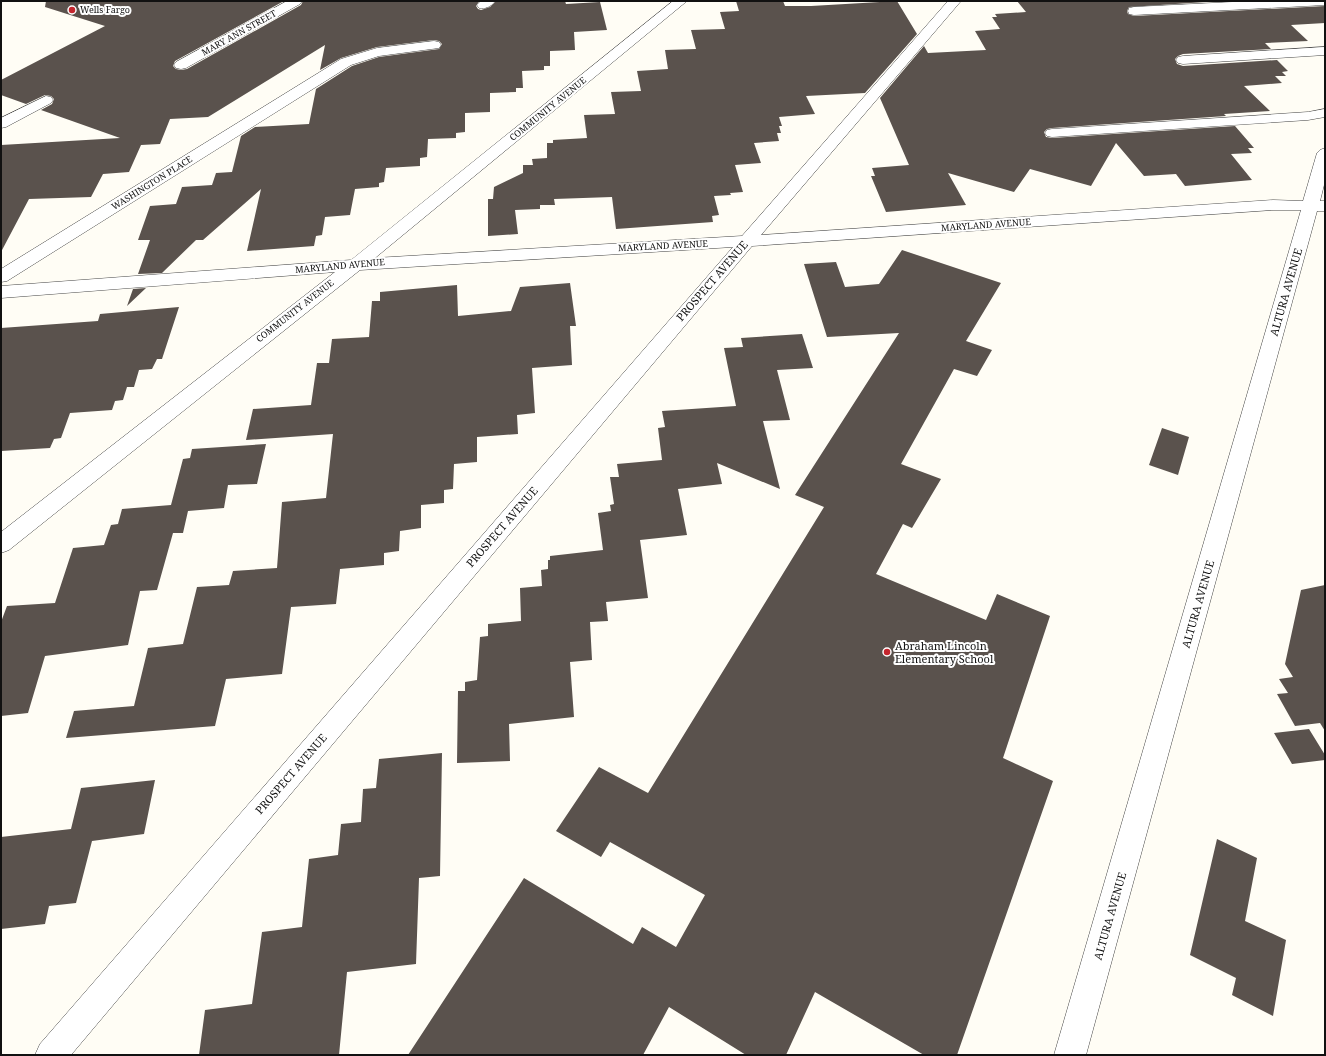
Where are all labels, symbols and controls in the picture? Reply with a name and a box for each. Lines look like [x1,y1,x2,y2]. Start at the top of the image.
place label: Wells Fargo [80,3,130,16]
marker: Wells Fargo [67,5,77,15]
street label: MARY ANN STREET [199,6,279,59]
street label: COMMUNITY AVENUE [507,73,589,144]
street label: WASHINGTON PLACE [109,152,195,213]
street label: MARYLAND AVENUE [941,215,1032,234]
street label: MARYLAND AVENUE [618,237,709,254]
street label: PROSPECT AVENUE [673,237,751,324]
street label: ALTURA AVENUE [1266,246,1305,337]
street label: MARYLAND AVENUE [295,255,386,276]
street label: COMMUNITY AVENUE [253,276,337,345]
street label: PROSPECT AVENUE [463,483,541,570]
street label: ALTURA AVENUE [1178,558,1217,649]
place label: Abraham Lincoln Elementary School [895,638,994,666]
marker: Abraham Lincoln Elementary School [882,647,892,657]
street label: PROSPECT AVENUE [252,730,330,817]
street label: ALTURA AVENUE [1090,870,1129,961]

